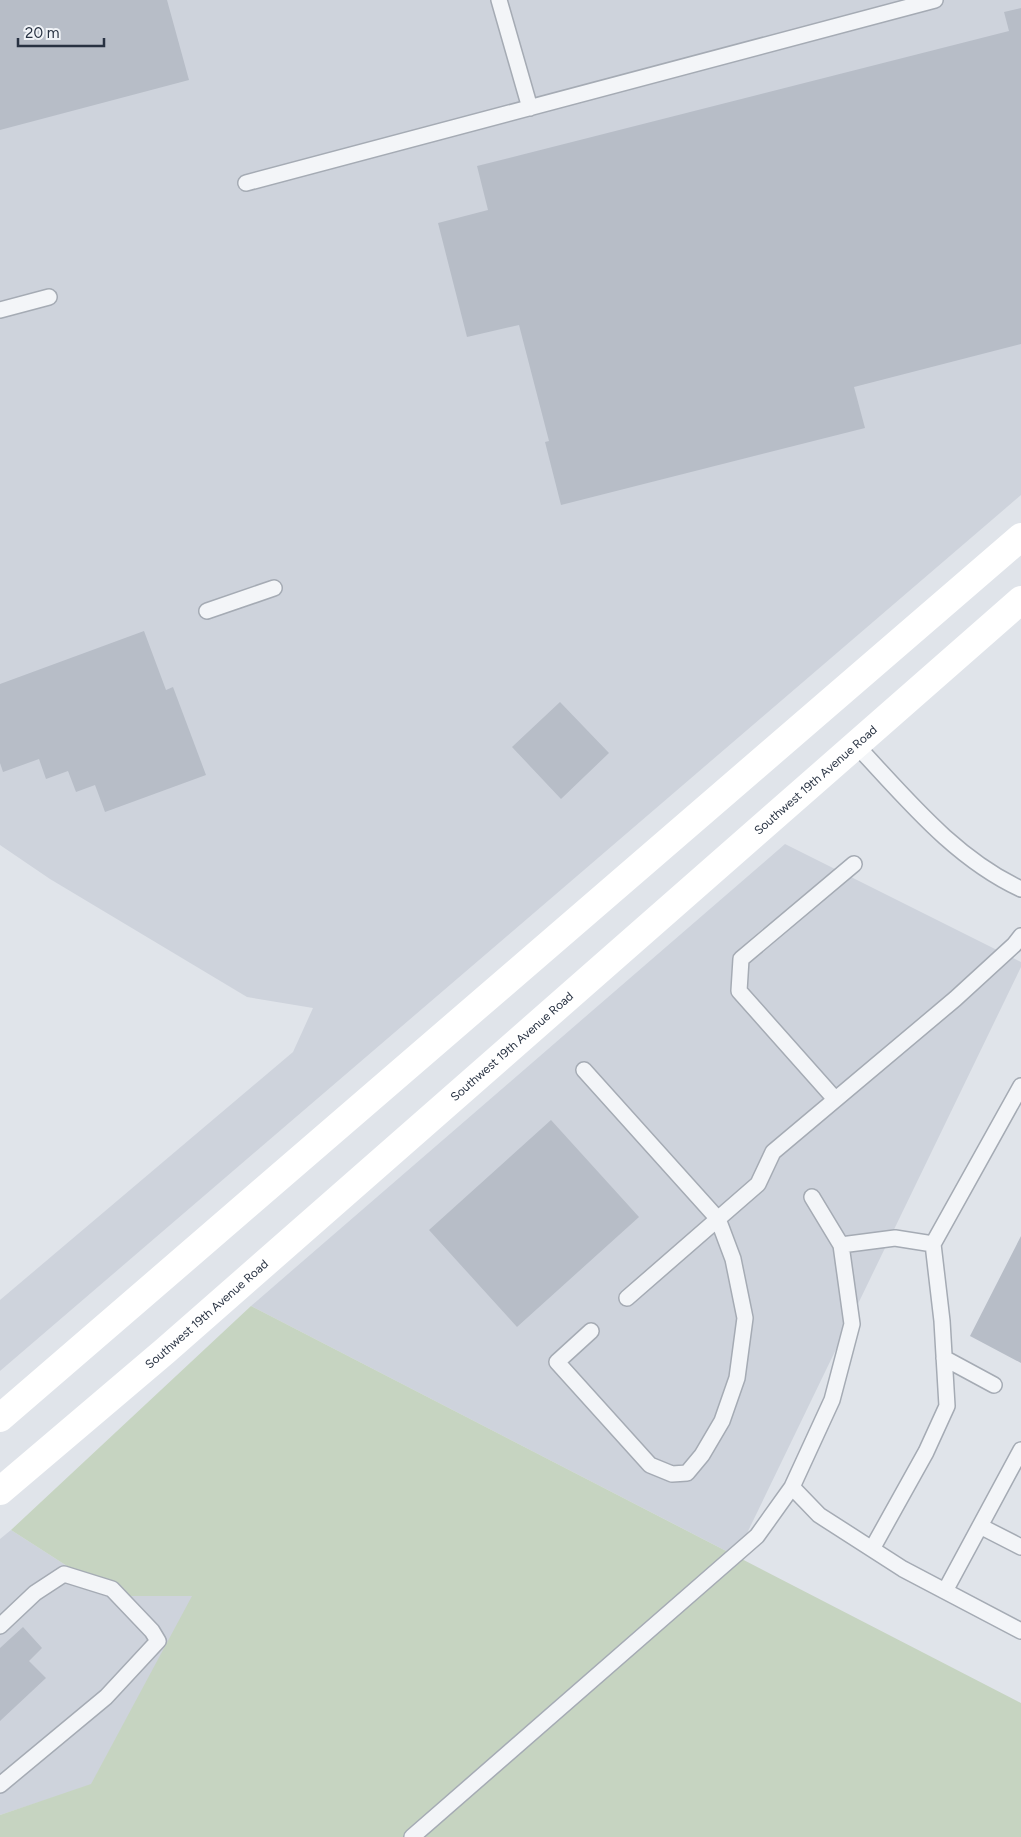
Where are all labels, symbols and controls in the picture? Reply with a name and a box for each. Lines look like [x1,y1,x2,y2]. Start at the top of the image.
scale bar [18,15,104,47]
text: 20 m [25,24,59,42]
street label: Southwest 19th Avenue Road [752,723,880,838]
street label: Southwest 19th Avenue Road [448,989,576,1104]
street label: Southwest 19th Avenue Road [142,1257,271,1372]

